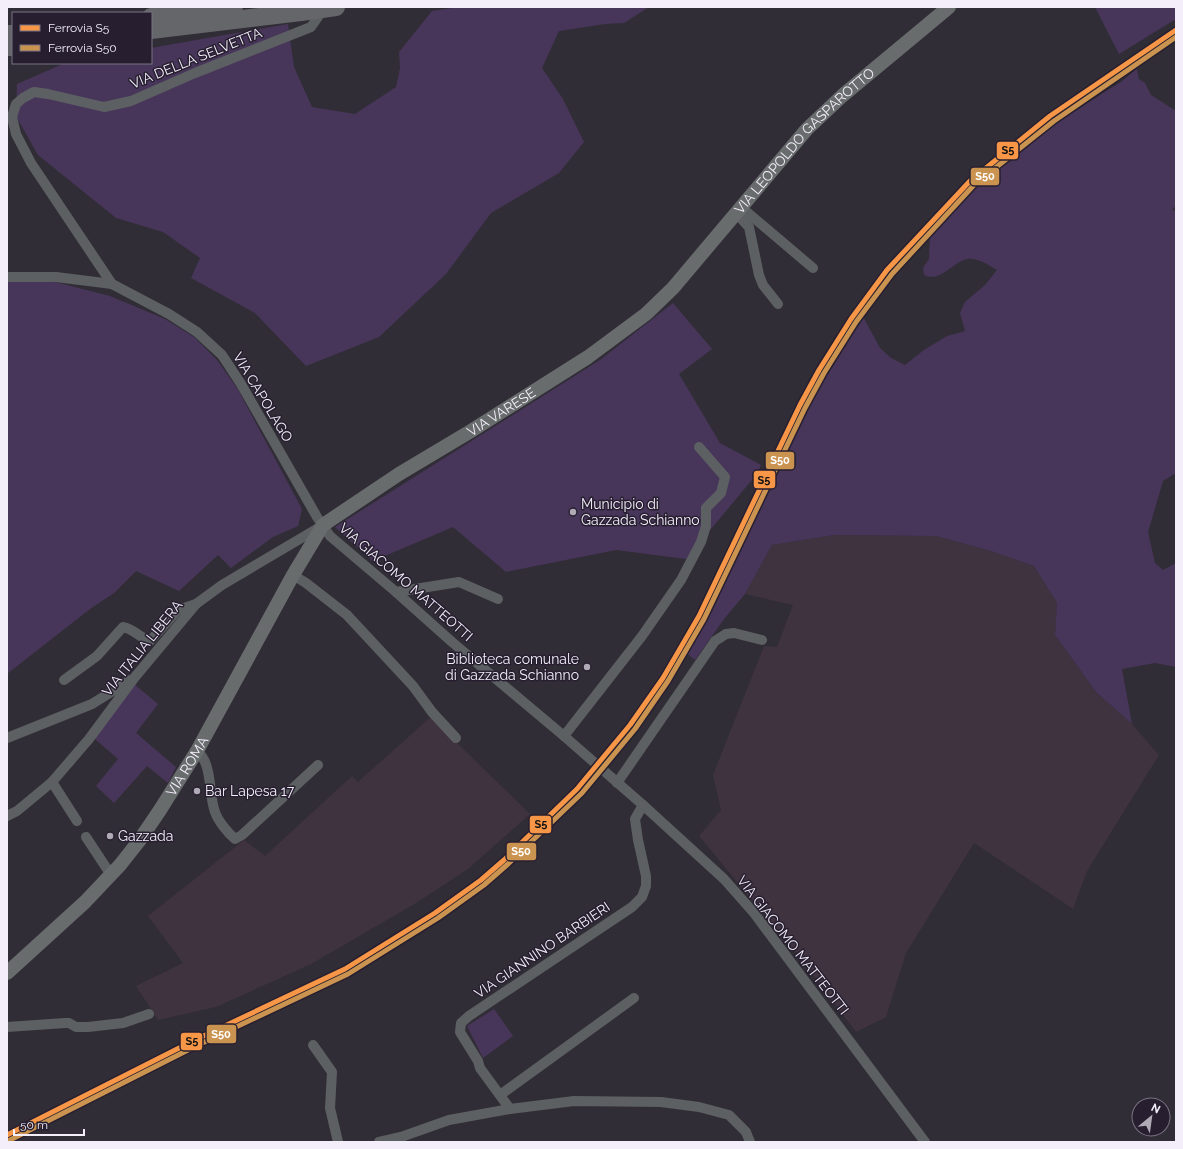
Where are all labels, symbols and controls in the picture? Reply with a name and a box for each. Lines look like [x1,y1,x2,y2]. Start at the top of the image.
legend [12,12,152,64]
text: Ferrovia S5 [48,21,110,35]
street label: VIA DELLA SELVETTA [128,24,265,92]
text: Ferrovia S50 [48,41,117,55]
street label: VIA LEOPOLDO GASPAROTTO [731,65,878,217]
line badge: S5 [996,141,1019,160]
text: S5 [1002,144,1014,157]
line badge: S50 [970,167,1000,186]
text: S50 [975,170,995,183]
street label: VIA CAPOLAGO [230,349,296,445]
street label: VIA VARESE [464,384,538,440]
line badge: S50 [765,451,795,470]
text: S50 [770,454,790,467]
line badge: S5 [753,470,776,489]
text: S5 [758,474,770,487]
place label: Municipio di Gazzada Schianno [581,496,700,528]
marker: Municipio di Gazzada Schianno [568,507,578,517]
street label: VIA GIACOMO MATTEOTTI [336,520,476,644]
street label: VIA ITALIA LIBERA [99,597,186,699]
place label: Biblioteca comunale di Gazzada Schianno [445,651,579,683]
marker: Biblioteca comunale di Gazzada Schianno [582,662,592,672]
street label: VIA ROMA [163,733,212,799]
place label: Bar Lapesa 17 [205,783,295,799]
marker: Bar Lapesa 17 [192,786,202,796]
line badge: S5 [529,815,552,834]
text: S5 [535,818,547,831]
place label: Gazzada [118,828,173,844]
marker: Gazzada [105,831,115,841]
line badge: S50 [506,842,537,861]
text: S50 [511,845,531,858]
street label: VIA GIACOMO MATTEOTTI [734,873,852,1017]
street label: VIA GIANNINO BARBIERI [471,899,613,1001]
line badge: S50 [206,1024,237,1044]
text: S50 [211,1028,231,1041]
line badge: S5 [180,1032,203,1051]
text: S5 [186,1035,198,1048]
north arrow [1131,1097,1171,1137]
text: N [1149,1101,1162,1116]
scale bar [14,1111,84,1137]
text: 50 m [20,1118,48,1132]

